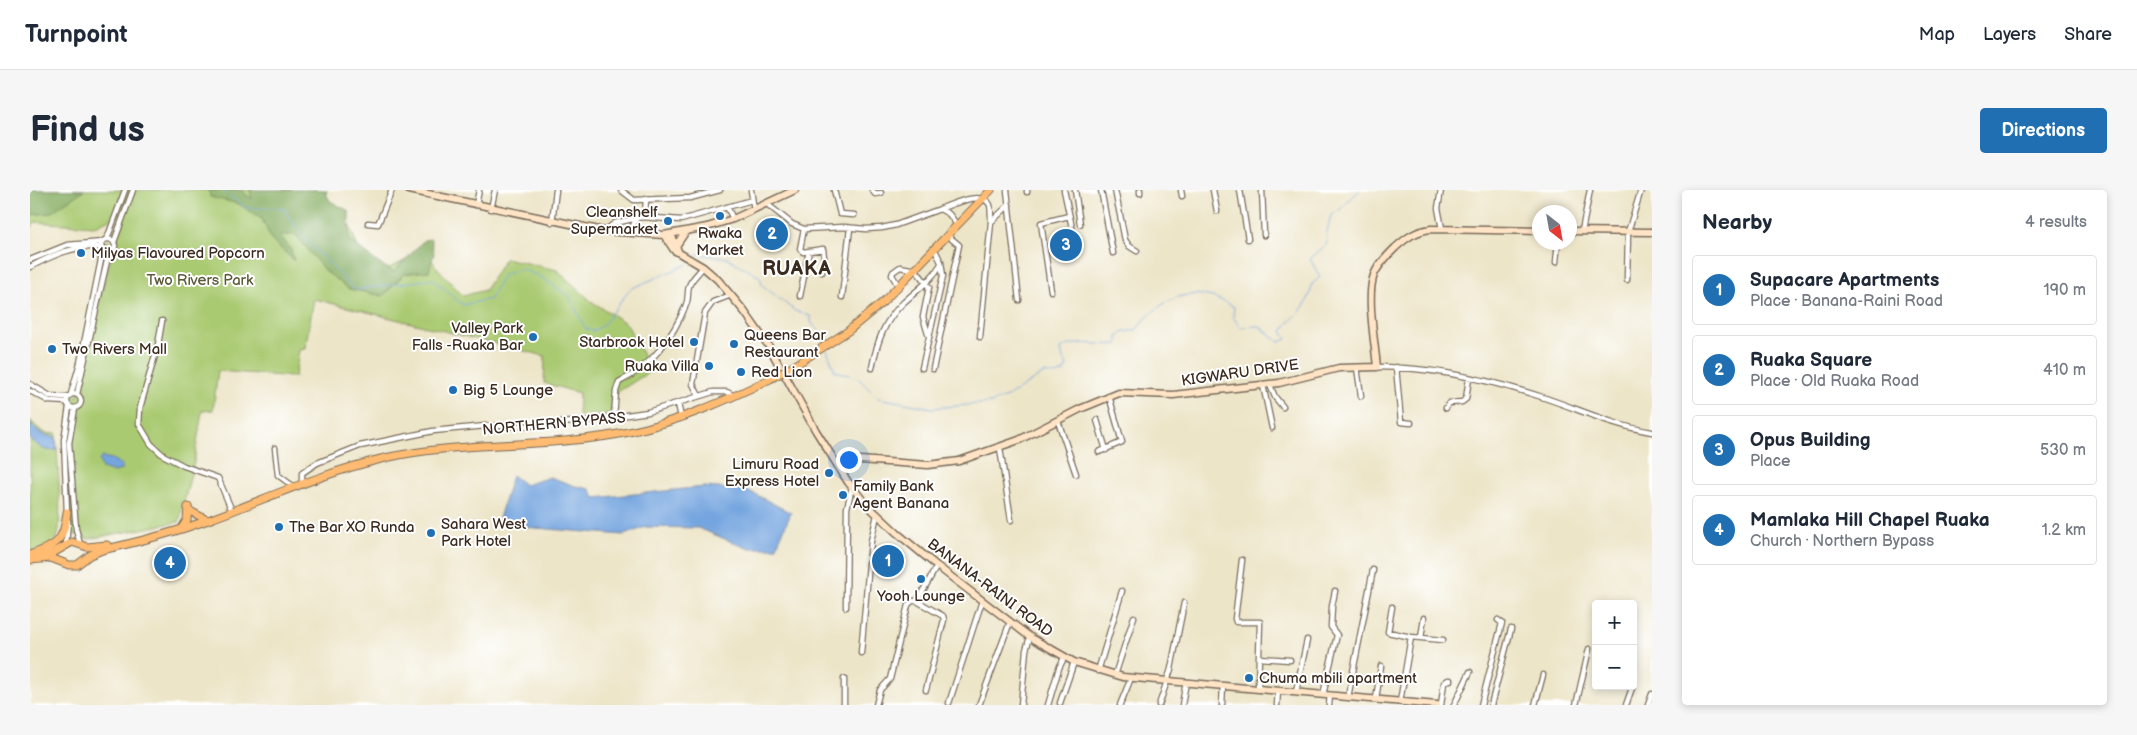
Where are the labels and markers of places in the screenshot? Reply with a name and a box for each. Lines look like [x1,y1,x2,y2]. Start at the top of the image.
place label: Cleanshelf Supermarket [571,203,658,239]
marker: Rwaka Market [714,210,726,222]
marker: Cleanshelf Supermarket [662,215,674,227]
pin: 2 [756,215,788,253]
place label: Rwaka Market [696,224,744,260]
pin: 3 [1050,226,1082,264]
place label: Milyas Flavoured Popcorn [91,244,265,263]
marker: Milyas Flavoured Popcorn [75,247,87,259]
place label: Valley Park Falls -Ruaka Bar [412,319,524,355]
place label: Queens Bar Restaurant [744,326,827,362]
marker: Valley Park Falls -Ruaka Bar [527,331,539,343]
place label: Starbrook Hotel [579,333,684,352]
marker: Starbrook Hotel [688,336,700,348]
marker: Queens Bar Restaurant [728,338,740,350]
place label: Two Rivers Mall [62,340,167,359]
marker: Two Rivers Mall [46,343,58,355]
place label: Ruaka Villa [624,357,699,376]
marker: Ruaka Villa [703,360,715,372]
place label: Red Lion [751,363,812,382]
marker: Red Lion [735,366,747,378]
place label: Big 5 Lounge [463,381,553,400]
marker: Big 5 Lounge [447,384,459,396]
place label: Limuru Road Express Hotel [725,455,819,491]
marker: Limuru Road Express Hotel [823,467,835,479]
place label: Family Bank Agent Banana [853,477,949,513]
marker: Family Bank Agent Banana [837,489,849,501]
place label: Sahara West Park Hotel [441,515,527,551]
place label: The Bar XO Runda [289,518,415,537]
marker: The Bar XO Runda [273,521,285,533]
marker: Sahara West Park Hotel [425,527,437,539]
pin: 1 [872,542,904,580]
pin: 4 [154,544,186,582]
marker: Yooh Lounge [915,573,927,585]
place label: Yooh Lounge [876,587,965,606]
place label: Chuma mbili apartment [1259,669,1417,688]
marker: Chuma mbili apartment [1243,672,1255,684]

